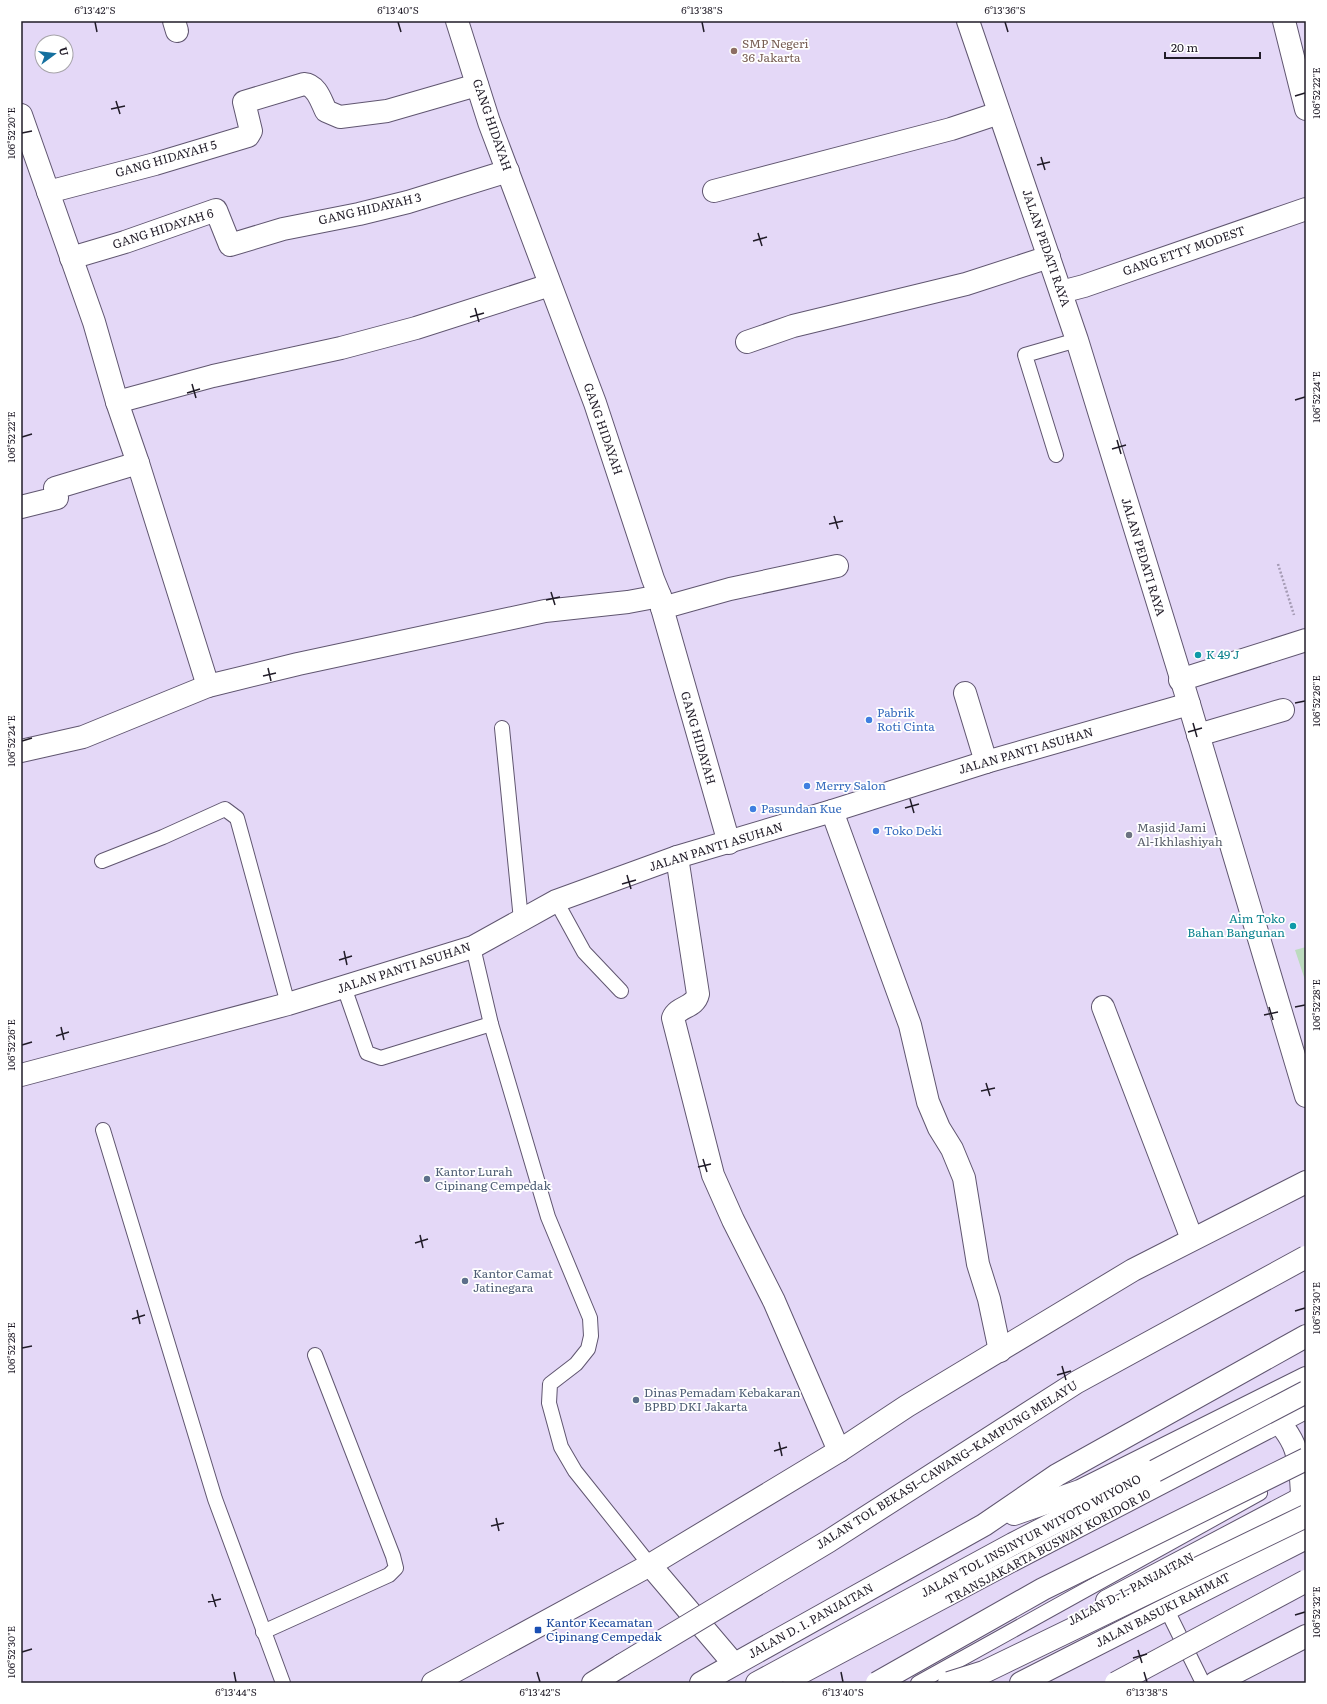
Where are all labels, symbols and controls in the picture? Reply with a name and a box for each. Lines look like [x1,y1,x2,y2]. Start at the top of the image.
text: 6°13'42"S [75,2,115,17]
text: 6°13'40"S [377,2,419,17]
text: 6°13'38"S [681,2,723,17]
text: 6°13'36"S [984,2,1026,17]
north arrow [34,34,74,74]
place label: SMP Negeri 36 Jakarta [742,34,809,66]
scale bar [1165,34,1260,60]
text: 20 m [1171,38,1198,56]
text: U [56,45,74,58]
marker: SMP Negeri 36 Jakarta [729,46,739,56]
text: 106°52'22"E [1308,67,1323,119]
street label: GANG HIDAYAH [469,76,517,173]
text: 106°52'20"E [3,107,18,159]
street label: GANG HIDAYAH 5 [113,135,219,181]
street label: GANG HIDAYAH 3 [316,187,423,229]
street label: JALAN PEDATI RAYA [1018,187,1076,309]
street label: GANG HIDAYAH 6 [110,203,216,253]
street label: GANG ETTY MODEST [1120,221,1248,280]
text: 106°52'24"E [1308,371,1323,423]
street label: GANG HIDAYAH [580,380,628,477]
text: 106°52'22"E [3,411,18,463]
street label: JALAN PEDATI RAYA [1117,495,1171,618]
place label: K 49 J [1206,645,1240,663]
marker: K 49 J [1193,650,1203,660]
text: 106°52'26"E [1308,675,1323,727]
street label: GANG HIDAYAH [677,689,721,787]
place label: Pabrik Roti Cinta [877,703,935,735]
text: 106°52'24"E [3,715,18,767]
marker: Pabrik Roti Cinta [864,715,874,725]
street label: JALAN PANTI ASUHAN [956,722,1095,778]
place label: Merry Salon [815,776,886,794]
marker: Merry Salon [802,781,812,791]
place label: Pasundan Kue [761,799,842,817]
marker: Pasundan Kue [748,804,758,814]
street label: JALAN PANTI ASUHAN [646,817,785,875]
place label: Masjid Jami Al-Ikhlashiyah [1137,818,1223,850]
place label: Toko Deki [884,821,942,839]
marker: Toko Deki [871,826,881,836]
marker: Masjid Jami Al-Ikhlashiyah [1124,830,1134,840]
place label: Aim Toko Bahan Bangunan [1187,909,1285,941]
marker: Aim Toko Bahan Bangunan [1288,921,1298,931]
street label: JALAN PANTI ASUHAN [334,937,473,997]
text: 106°52'28"E [1308,979,1323,1031]
text: 106°52'26"E [3,1019,18,1071]
place label: Kantor Lurah Cipinang Cempedak [435,1162,552,1194]
marker: Kantor Lurah Cipinang Cempedak [422,1174,432,1184]
place label: Kantor Camat Jatinegara [473,1264,553,1296]
marker: Kantor Camat Jatinegara [460,1276,470,1286]
text: 106°52'30"E [1308,1282,1323,1334]
text: 106°52'28"E [3,1322,18,1374]
street label: JALAN TOL BEKASI–CAWANG–KAMPUNG MELAYU [812,1375,1081,1553]
place label: Dinas Pemadam Kebakaran BPBD DKI Jakarta [644,1383,801,1415]
marker: Dinas Pemadam Kebakaran BPBD DKI Jakarta [631,1395,641,1405]
street label: JALAN TOL INSINYUR WIYOTO WIYONO [917,1469,1144,1601]
street label: TRANSJAKARTA BUSWAY KORIDOR 10 [942,1484,1153,1608]
street label: JALAN D. I. PANJAITAN [1064,1547,1197,1629]
street label: JALAN BASUKI RAHMAT [1092,1567,1233,1651]
street label: JALAN D. I. PANJAITAN [744,1578,877,1662]
text: 106°52'32"E [1308,1586,1323,1638]
place label: Kantor Kecamatan Cipinang Cempedak [546,1613,663,1645]
marker: Kantor Kecamatan Cipinang Cempedak [533,1625,543,1635]
text: 106°52'30"E [3,1626,18,1678]
text: 6°13'44"S [215,1684,257,1699]
text: 6°13'42"S [520,1684,560,1699]
text: 6°13'40"S [822,1684,864,1699]
text: 6°13'38"S [1126,1684,1168,1699]

